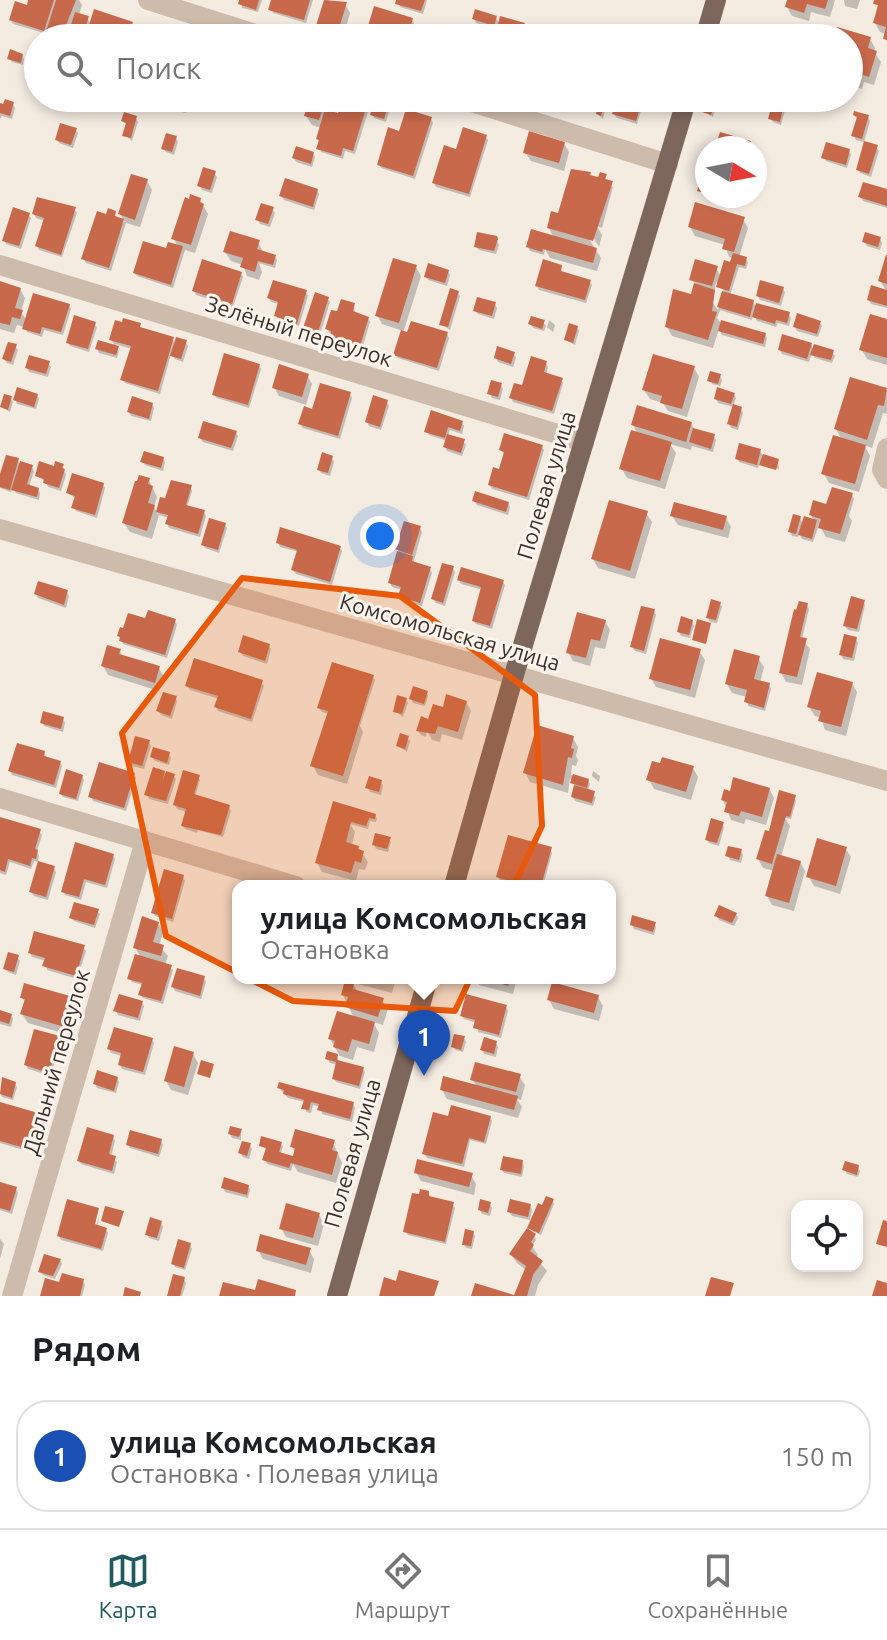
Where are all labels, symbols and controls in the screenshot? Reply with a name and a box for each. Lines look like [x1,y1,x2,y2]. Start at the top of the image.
search box [24,24,863,112]
icon: search [52,46,96,90]
text: Поиск [116,51,201,85]
north arrow [695,136,767,208]
street label: Зелёный переулок [203,290,396,371]
street label: Полевая улица [511,408,580,562]
your location [360,516,400,556]
street label: Комсомольская улица [337,588,563,675]
popup [232,880,616,984]
text: улица Комсомольская [261,901,587,935]
text: Остановка [261,935,390,964]
street label: Дальний переулок [17,966,94,1158]
pin: 1 [398,1010,450,1076]
street label: Полевая улица [318,1076,385,1230]
map controls [791,1200,863,1272]
button: locate [791,1200,863,1272]
text: Рядом [32,1329,141,1367]
text: улица Комсомольская [110,1425,437,1459]
text: 1 [53,1442,67,1471]
text: 150 m [781,1442,853,1471]
text: Остановка · Полевая улица [110,1459,439,1488]
tab: Карта [99,1549,157,1622]
tab: Маршрут [355,1549,450,1622]
tab: Сохранённые [648,1549,788,1622]

